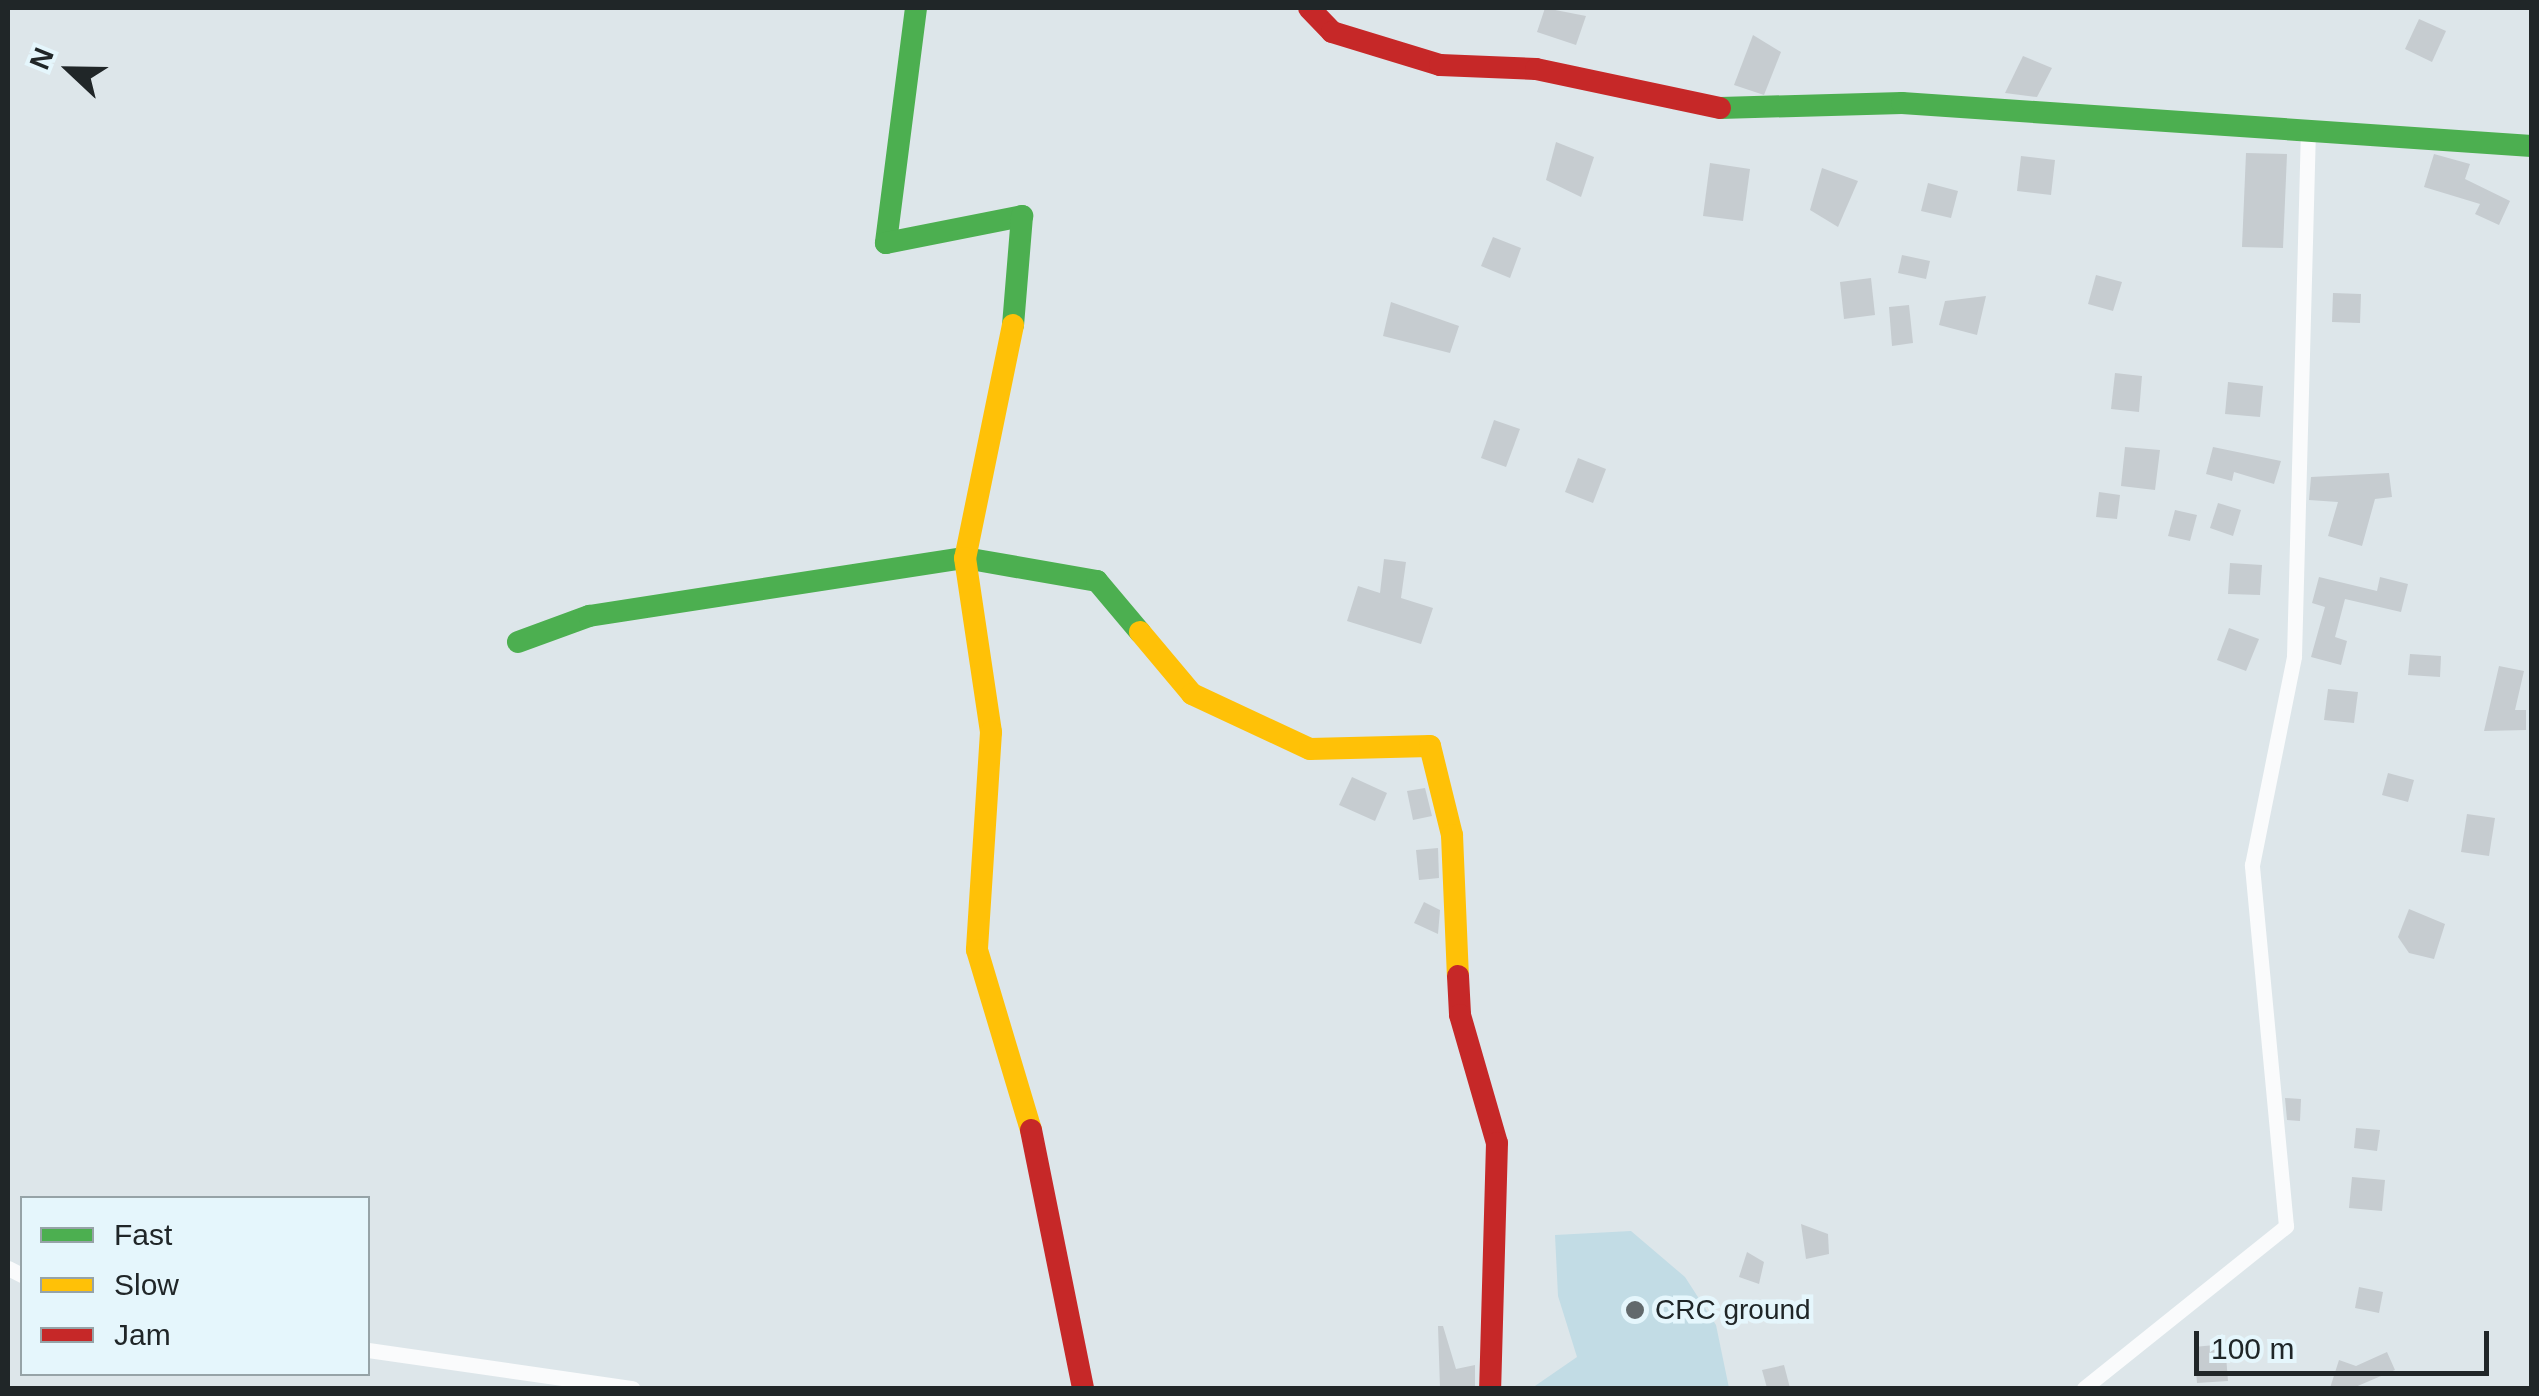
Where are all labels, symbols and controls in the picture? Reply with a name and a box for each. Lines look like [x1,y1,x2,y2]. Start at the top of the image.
north arrow [20,20,120,120]
text: N [24,43,60,74]
legend [20,1196,370,1376]
text: Fast [114,1218,172,1251]
text: Slow [114,1268,179,1301]
place label: CRC ground [1655,1293,1811,1327]
marker: CRC ground [1624,1299,1646,1321]
scale bar [2199,1311,2494,1373]
text: Jam [114,1318,171,1351]
text: 100 m [2211,1332,2294,1365]

